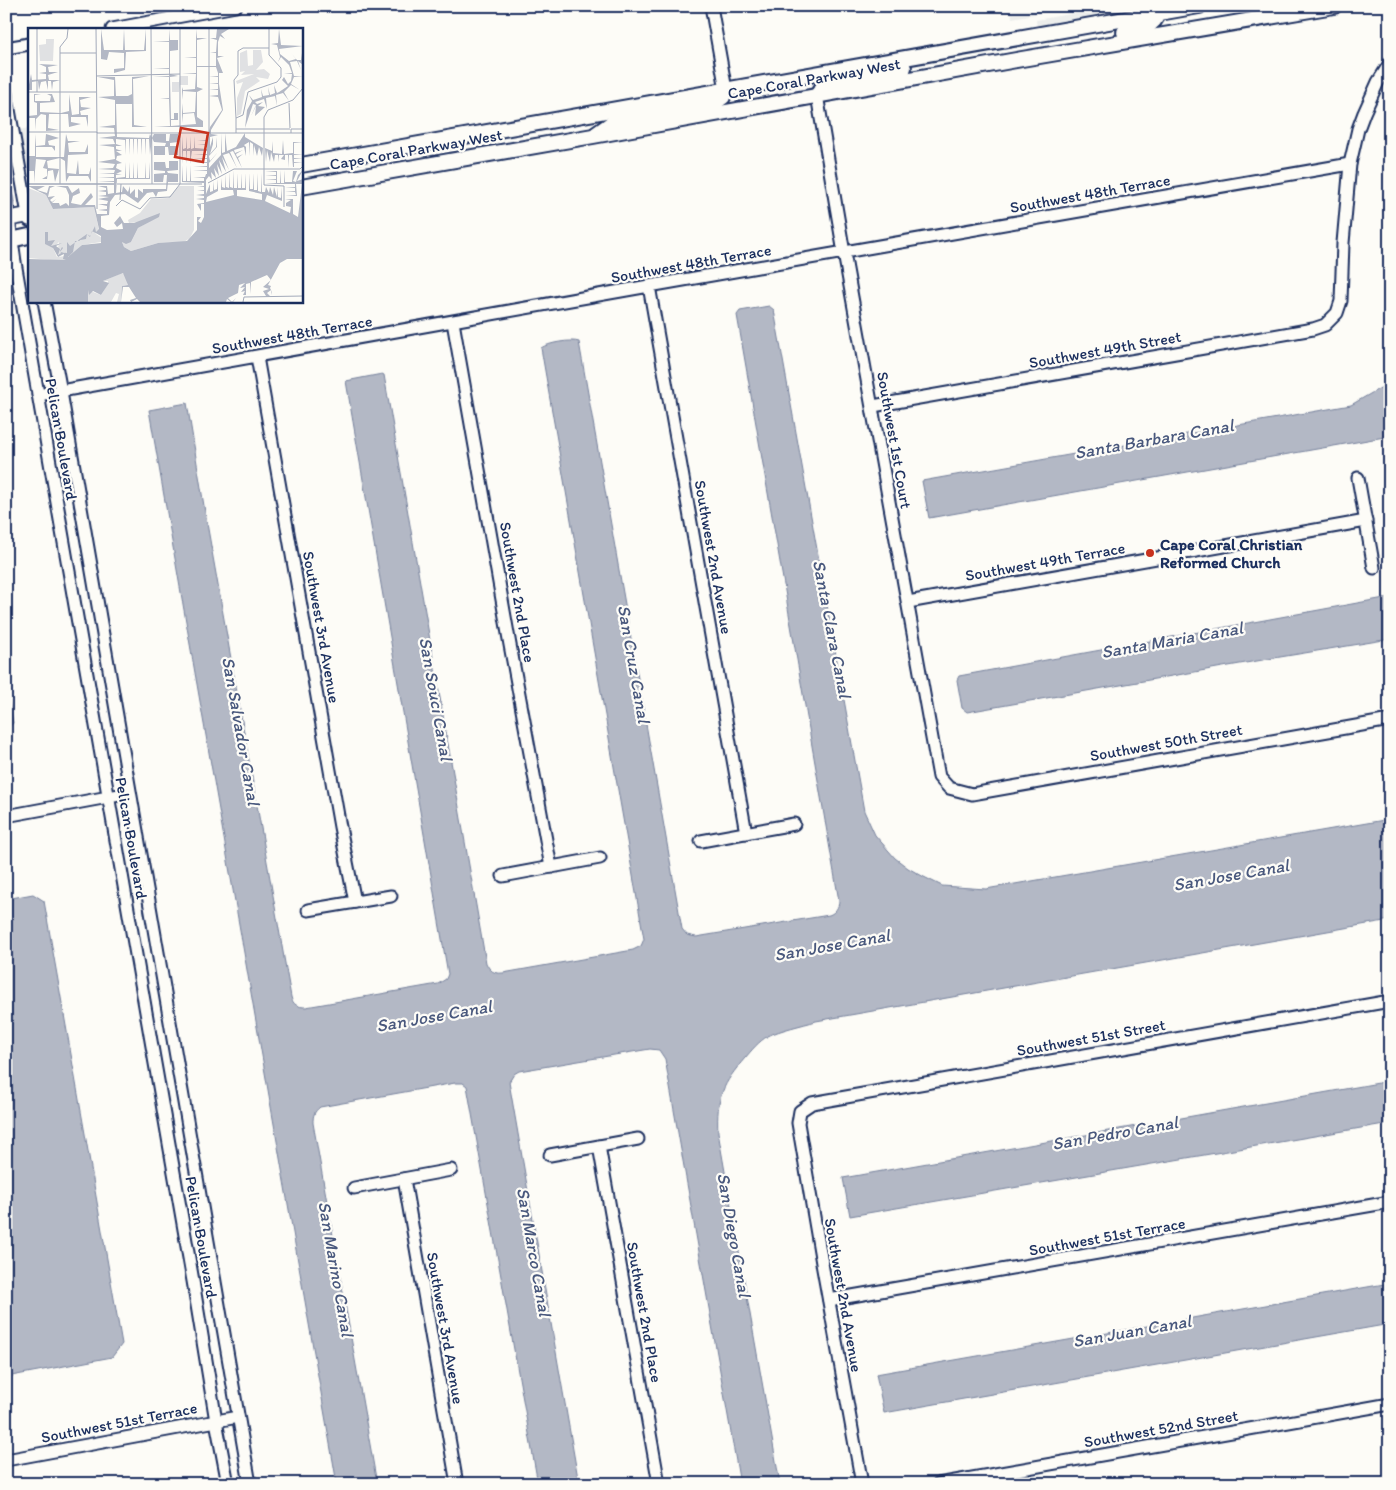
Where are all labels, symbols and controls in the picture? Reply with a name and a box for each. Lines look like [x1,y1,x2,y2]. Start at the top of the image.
inset map [28,28,302,302]
street label: Cape Coral Parkway West [726,54,902,103]
street label: Cape Coral Parkway West [328,125,504,174]
street label: Southwest 48th Terrace [1008,170,1172,217]
street label: Southwest 48th Terrace [609,240,773,287]
street label: Southwest 48th Terrace [210,311,374,358]
street label: Southwest 49th Street [1027,327,1183,372]
street label: Southwest 1st Court [873,370,916,510]
street label: Pelican Boulevard [41,377,82,502]
water label: Santa Barbara Canal [1073,414,1237,464]
street label: Southwest 2nd Avenue [691,479,736,636]
street label: Southwest 2nd Place [496,520,539,664]
place label: Cape Coral Christian Reformed Church [1160,535,1303,572]
street label: Southwest 49th Terrace [964,538,1127,585]
marker: Cape Coral Christian Reformed Church [1144,547,1156,559]
street label: Southwest 3rd Avenue [299,550,344,705]
water label: Santa Clara Canal [808,558,857,702]
water label: San Cruz Canal [613,603,656,727]
water label: Santa Maria Canal [1099,616,1246,663]
water label: San Souci Canal [414,636,458,764]
water label: San Salvador Canal [217,655,265,809]
street label: Southwest 50th Street [1088,720,1244,765]
street label: Pelican Boulevard [111,776,152,901]
water label: San Jose Canal [1171,854,1292,896]
water label: San Jose Canal [772,924,893,966]
water label: San Jose Canal [374,995,495,1037]
street label: Southwest 51st Street [1015,1015,1167,1060]
water label: San Pedro Canal [1050,1111,1182,1155]
water label: San Diego Canal [712,1171,756,1301]
street label: Pelican Boulevard [181,1175,222,1300]
water label: San Marco Canal [512,1186,557,1320]
water label: San Marino Canal [313,1200,359,1340]
street label: Southwest 51st Terrace [1027,1213,1187,1260]
street label: Southwest 2nd Avenue [821,1217,866,1374]
street label: Southwest 2nd Place [623,1240,666,1384]
street label: Southwest 3rd Avenue [423,1251,468,1406]
water label: San Juan Canal [1071,1309,1195,1352]
street label: Southwest 51st Terrace [39,1398,199,1447]
street label: Southwest 52nd Street [1082,1406,1240,1451]

